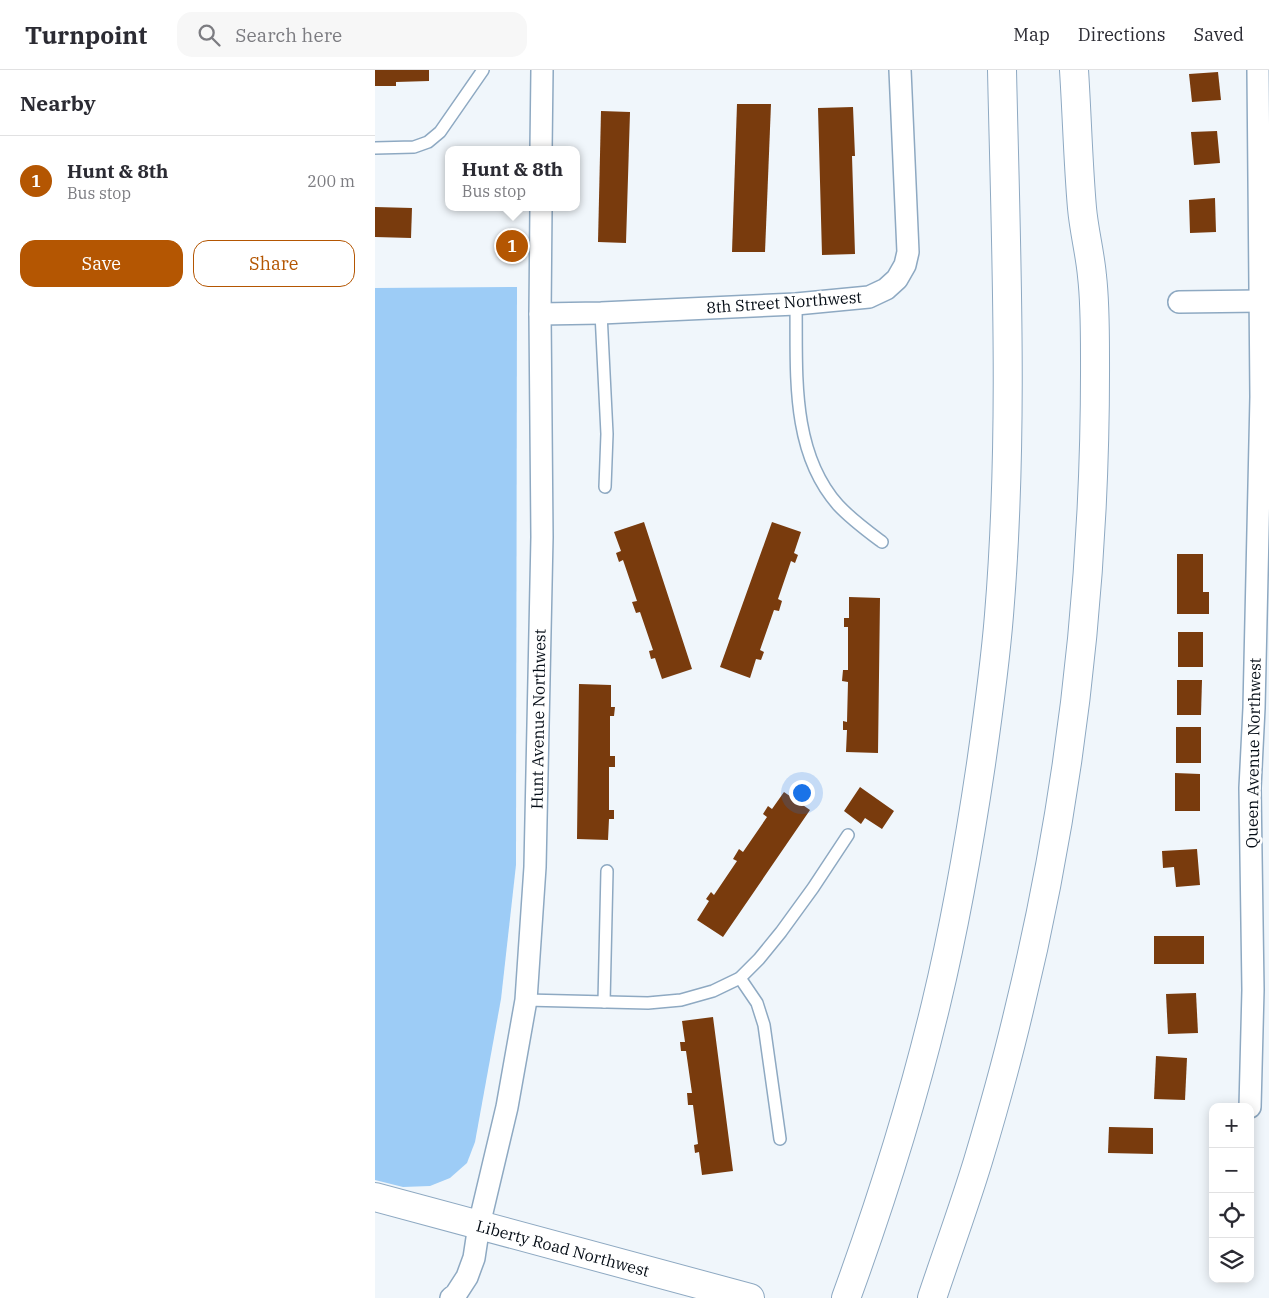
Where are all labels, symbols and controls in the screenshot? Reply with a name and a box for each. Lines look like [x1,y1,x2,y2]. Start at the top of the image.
search box [177,12,527,57]
text: Turnpoint [25,19,147,51]
icon: search [195,21,223,49]
text: Search here [235,23,342,47]
text: Map [1013,23,1050,46]
text: Directions [1078,23,1166,46]
text: Saved [1194,23,1244,46]
text: Nearby [20,89,96,117]
popup [445,146,580,211]
text: Hunt & 8th [462,157,563,181]
text: Hunt & 8th [67,159,168,183]
text: 1 [31,171,41,191]
text: 200 m [307,171,355,191]
text: Bus stop [462,181,526,201]
text: Bus stop [67,183,131,203]
pin: 1 [496,227,528,265]
button: Save [20,240,183,287]
button: Share [193,240,355,287]
street label: 8th Street Northwest [706,287,863,317]
street label: Hunt Avenue Northwest [526,628,550,809]
street label: Queen Avenue Northwest [1241,657,1265,849]
your location [789,780,815,806]
map controls [1209,1103,1254,1283]
button: + [1209,1103,1254,1148]
button: − [1209,1148,1254,1193]
button: locate [1209,1193,1254,1238]
street label: Liberty Road Northwest [474,1215,652,1281]
button: layers [1209,1238,1254,1283]

